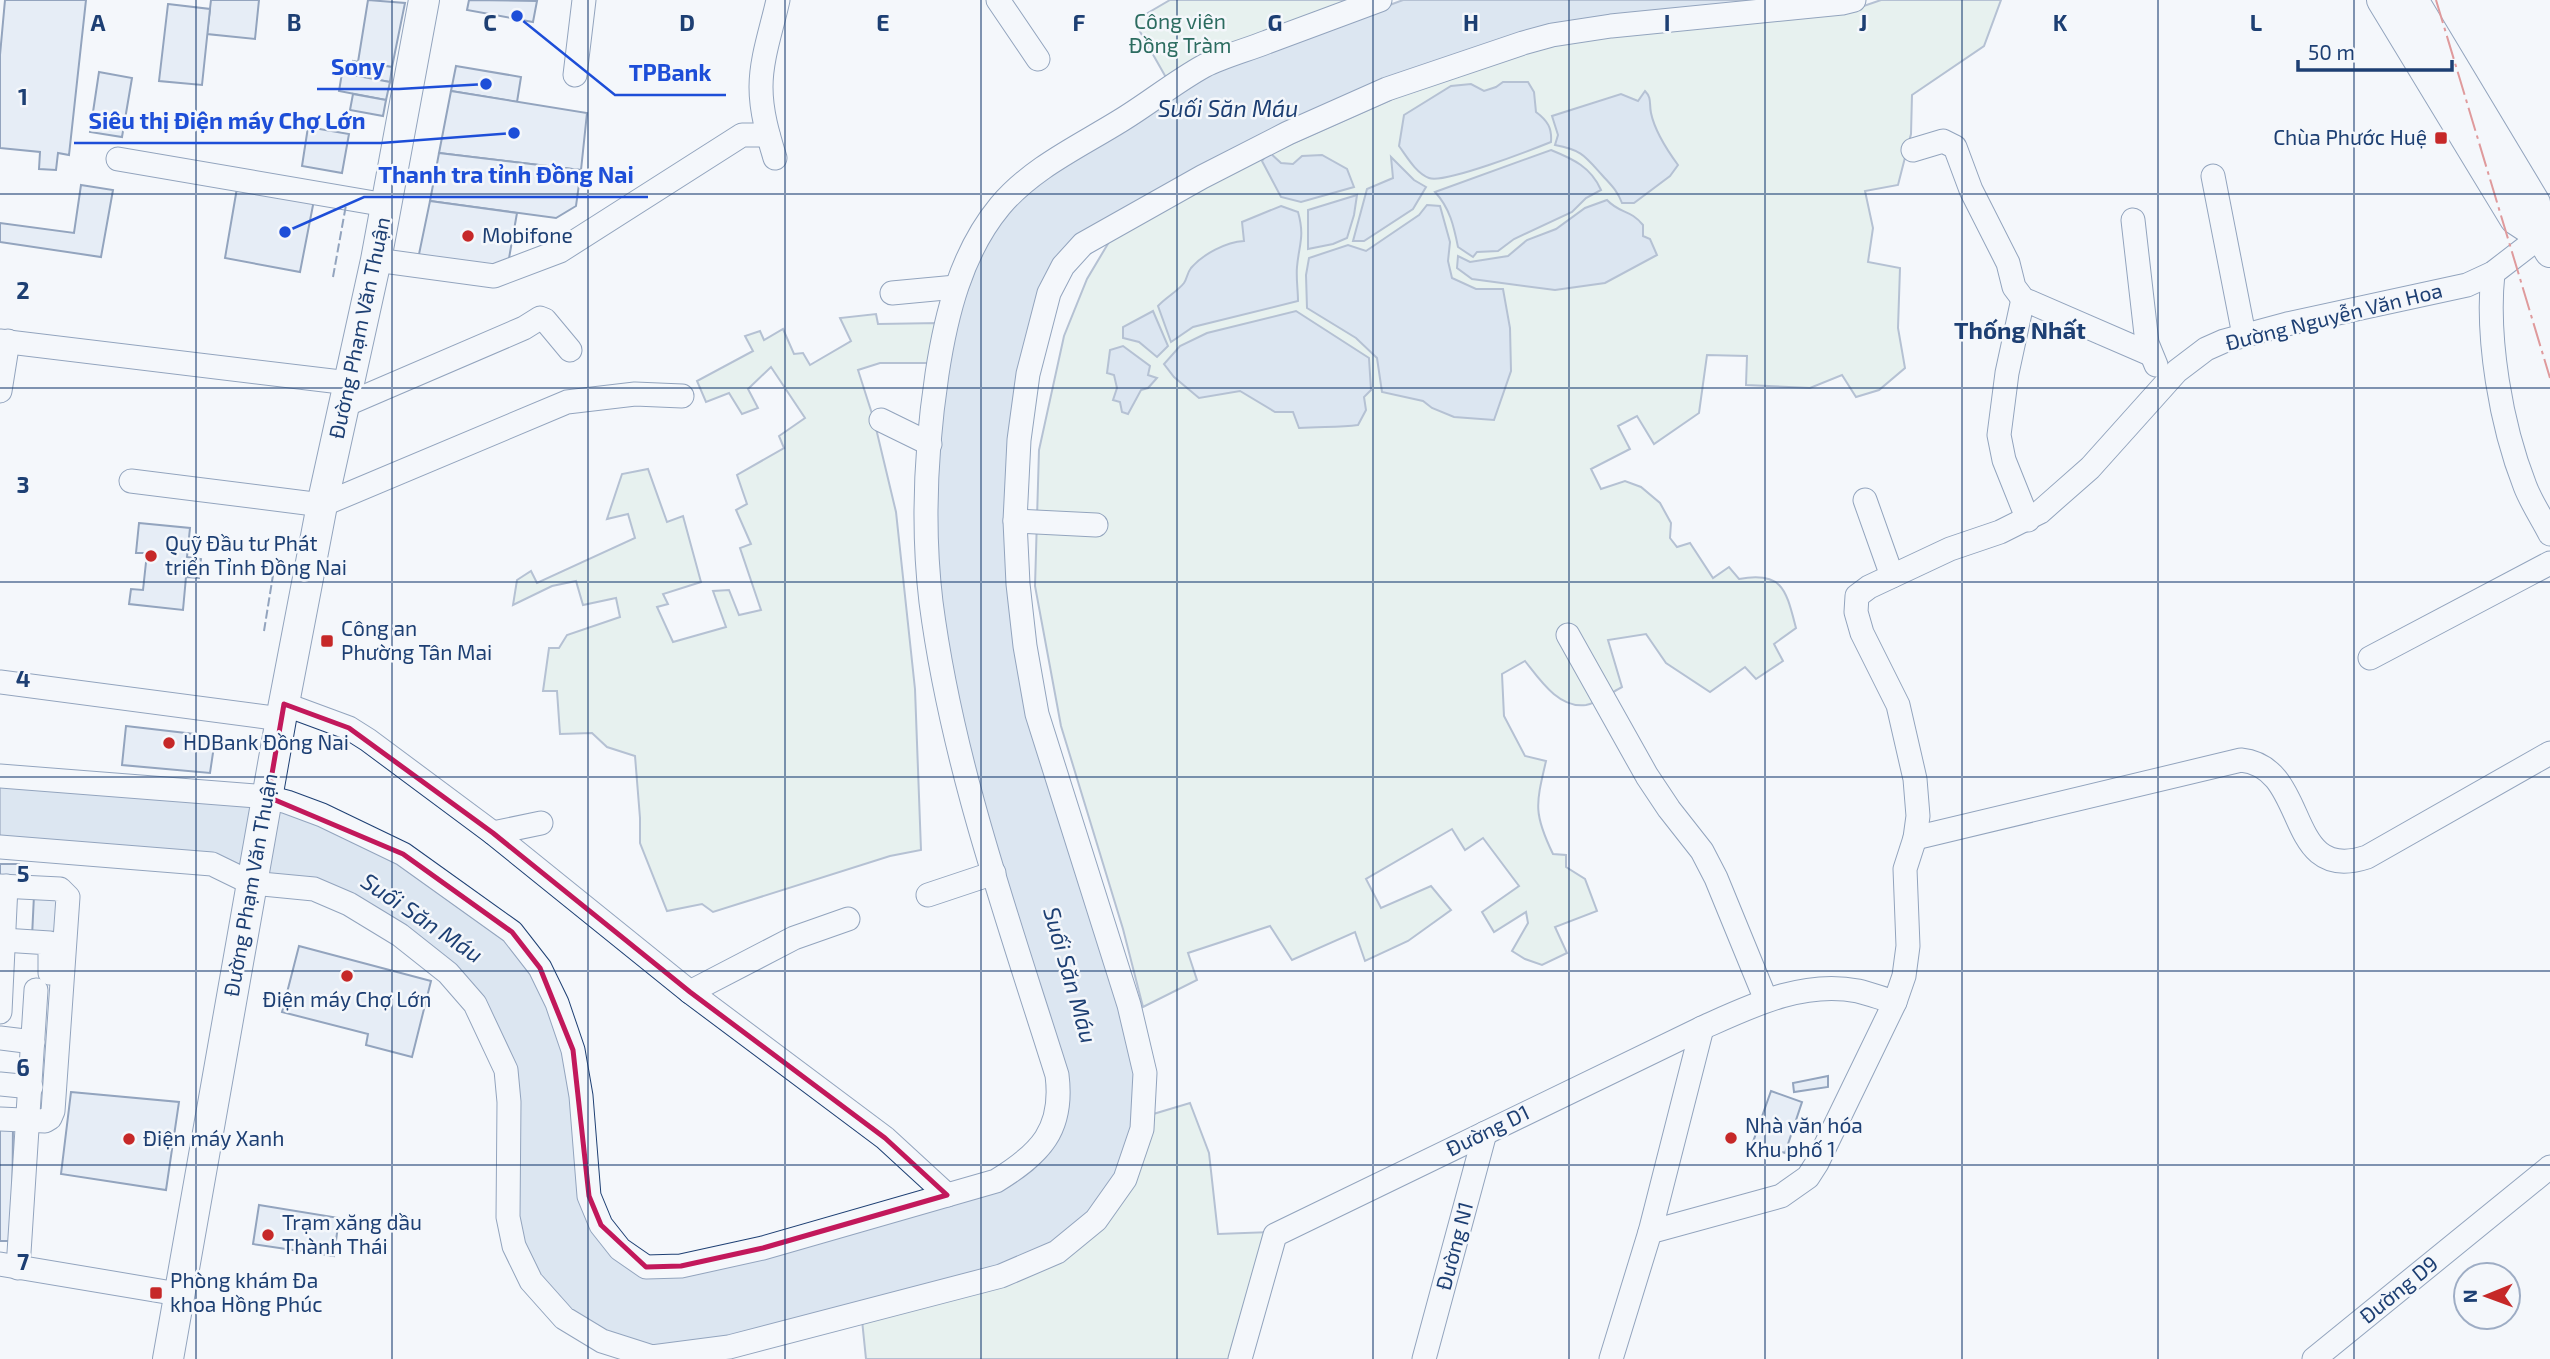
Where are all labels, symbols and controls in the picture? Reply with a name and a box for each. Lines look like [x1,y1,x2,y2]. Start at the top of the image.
text: A [90,8,106,36]
text: B [287,8,301,36]
text: C [483,8,497,36]
text: D [679,8,695,36]
text: E [876,8,890,36]
text: F [1073,8,1086,36]
park label: Công viên Đồng Tràm [1129,8,1231,57]
text: G [1268,8,1282,36]
text: H [1463,8,1479,36]
text: I [1664,8,1670,36]
text: J [1859,8,1867,36]
text: K [2053,8,2068,36]
text: L [2250,8,2262,36]
scale bar [2298,28,2452,72]
text: 50 m [2308,39,2355,64]
callout: Sony [317,45,399,89]
callout: TPBank [615,51,726,95]
text: Sony [331,52,385,80]
text: TPBank [629,58,711,86]
text: 1 [18,82,28,110]
water label: Suối Săn Máu [1158,94,1298,122]
callout: Siêu thị Điện máy Chợ Lớn [74,99,381,143]
text: Siêu thị Điện máy Chợ Lớn [88,106,366,134]
place label: Chùa Phước Huệ [2273,124,2427,149]
marker: Chùa Phước Huệ [2433,130,2449,146]
callout: Thanh tra tỉnh Đồng Nai [364,153,648,197]
text: Thanh tra tỉnh Đồng Nai [378,160,634,188]
street label: Đường Phạm Văn Thuận [323,214,394,441]
place label: Mobifone [482,222,573,247]
marker: Mobifone [460,228,476,244]
text: 2 [16,276,30,304]
street label: Đường Nguyễn Văn Hoa [2223,276,2445,355]
district label: Thống Nhất [1954,315,2086,344]
text: 3 [16,470,30,498]
place label: Quỹ Đầu tư Phát triển Tỉnh Đồng Nai [165,530,347,579]
marker: Quỹ Đầu tư Phát triển Tỉnh Đồng Nai [143,548,159,564]
place label: Công an Phường Tân Mai [341,615,492,664]
marker: Công an Phường Tân Mai [319,633,335,649]
text: 4 [16,664,30,692]
place label: HDBank Đồng Nai [183,729,349,754]
marker: HDBank Đồng Nai [161,735,177,751]
street label: Đường Phạm Văn Thuận [218,771,281,998]
text: 5 [17,859,29,887]
water label: Suối Săn Máu [356,866,489,968]
water label: Suối Săn Máu [1038,903,1104,1046]
marker: Điện máy Chợ Lớn [339,968,355,984]
place label: Điện máy Chợ Lớn [263,986,431,1011]
text: 6 [16,1053,30,1081]
street label: Đường D1 [1442,1099,1533,1161]
place label: Nhà văn hóa Khu phố 1 [1745,1112,1863,1161]
place label: Điện máy Xanh [143,1125,284,1150]
marker: Nhà văn hóa Khu phố 1 [1723,1130,1739,1146]
marker: Điện máy Xanh [121,1131,137,1147]
street label: Đường N1 [1430,1199,1477,1293]
place label: Trạm xăng dầu Thành Thái [282,1209,422,1258]
marker: Trạm xăng dầu Thành Thái [260,1227,276,1243]
text: 7 [17,1247,29,1275]
street label: Đường D9 [2354,1250,2442,1328]
north arrow [2452,1261,2522,1331]
place label: Phòng khám Đa khoa Hồng Phúc [170,1267,322,1316]
marker: Phòng khám Đa khoa Hồng Phúc [148,1285,164,1301]
text: N [2458,1289,2481,1303]

